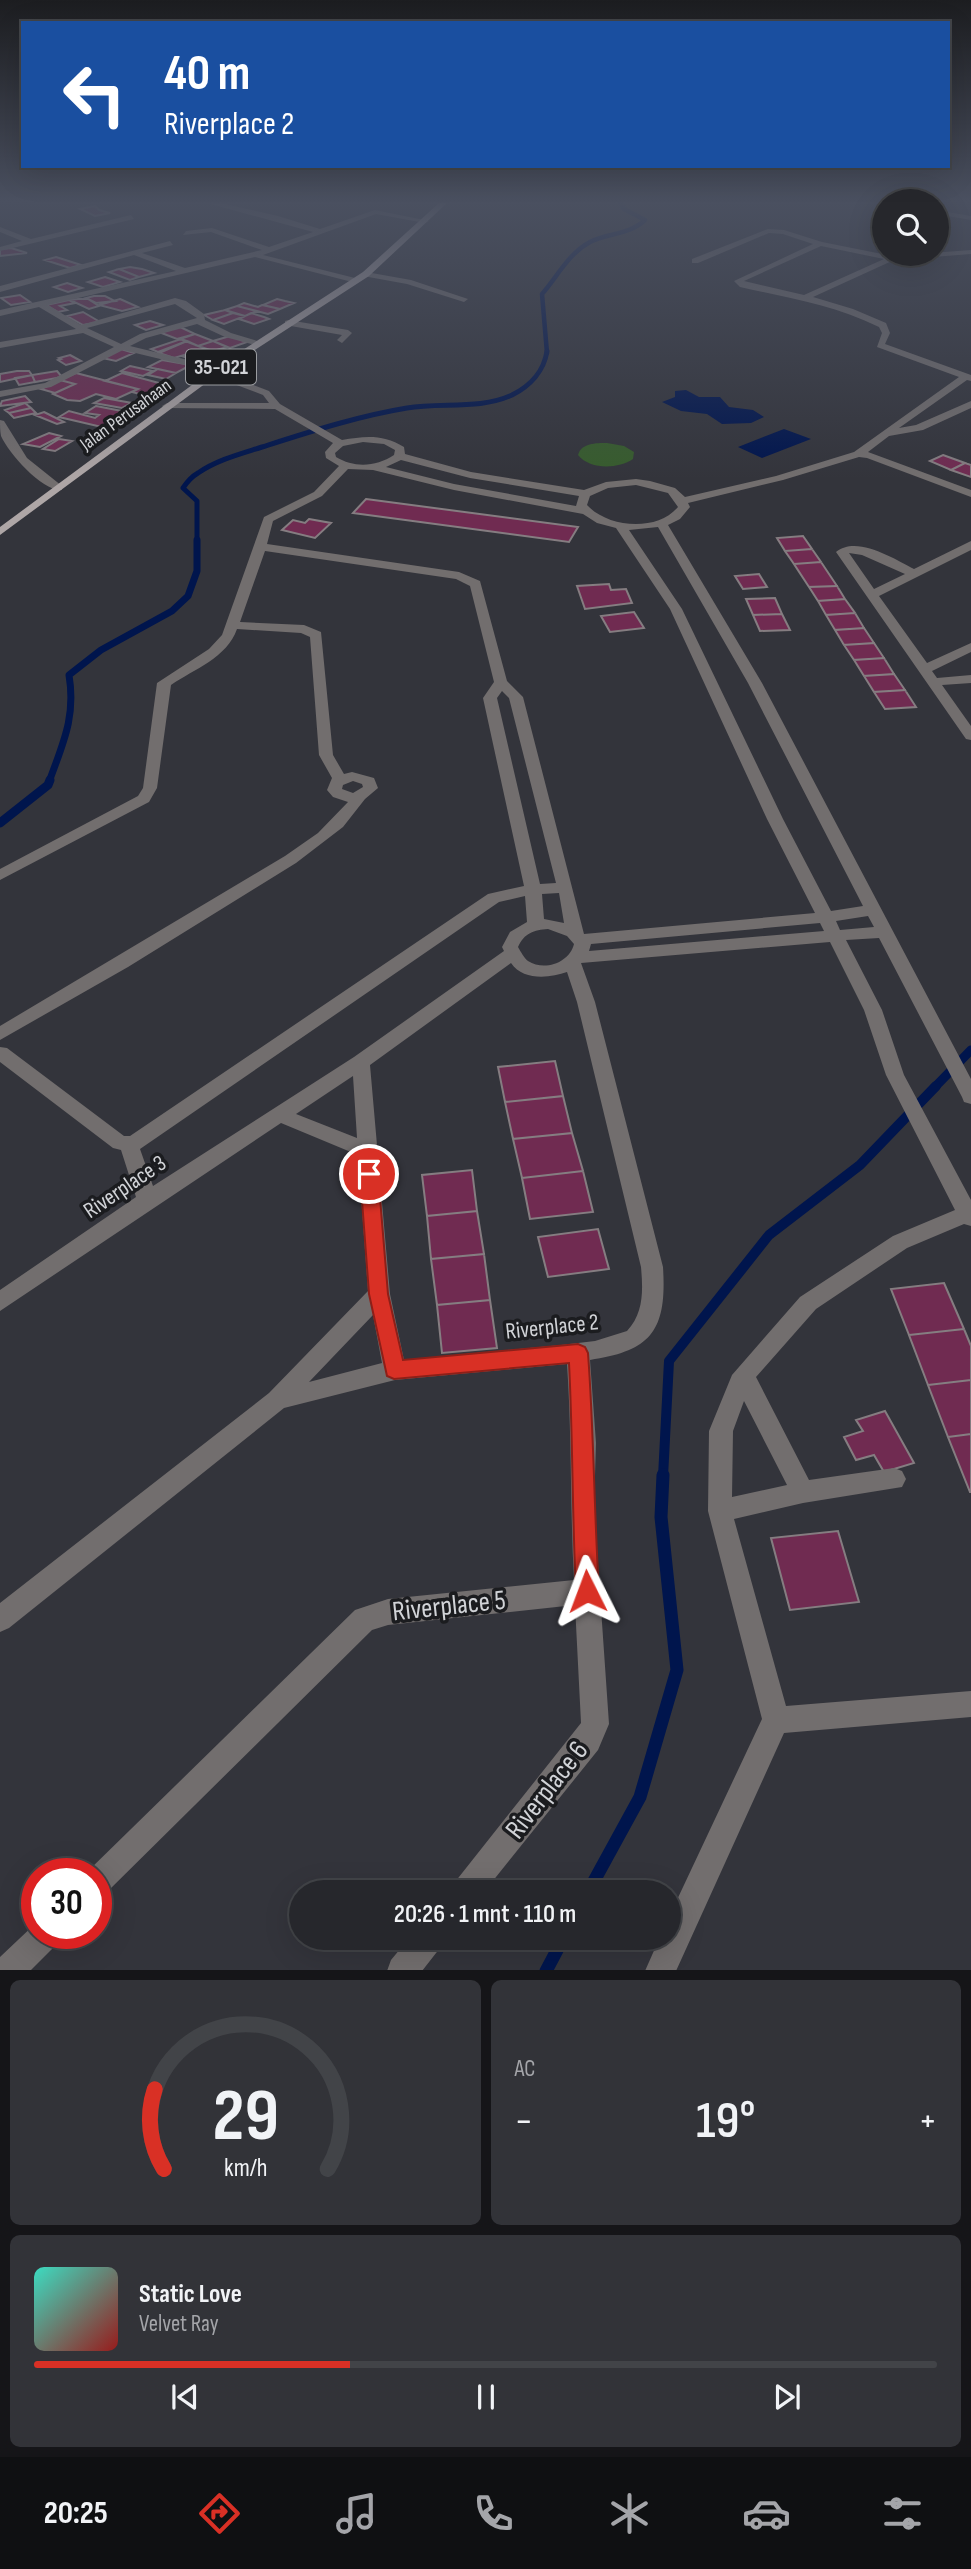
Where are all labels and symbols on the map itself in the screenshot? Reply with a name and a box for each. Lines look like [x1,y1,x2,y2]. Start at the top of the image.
road number: 35-021 [186,350,256,384]
street label: Jalan Perusahaan [75,374,176,456]
pin [339,1144,399,1204]
street label: Riverplace 3 [78,1149,172,1225]
street label: Riverplace 2 [504,1308,600,1346]
position arrow [550,1554,624,1628]
street label: Riverplace 5 [391,1584,507,1628]
street label: Riverplace 6 [499,1735,595,1845]
speed limit sign: 30 [21,1858,112,1949]

